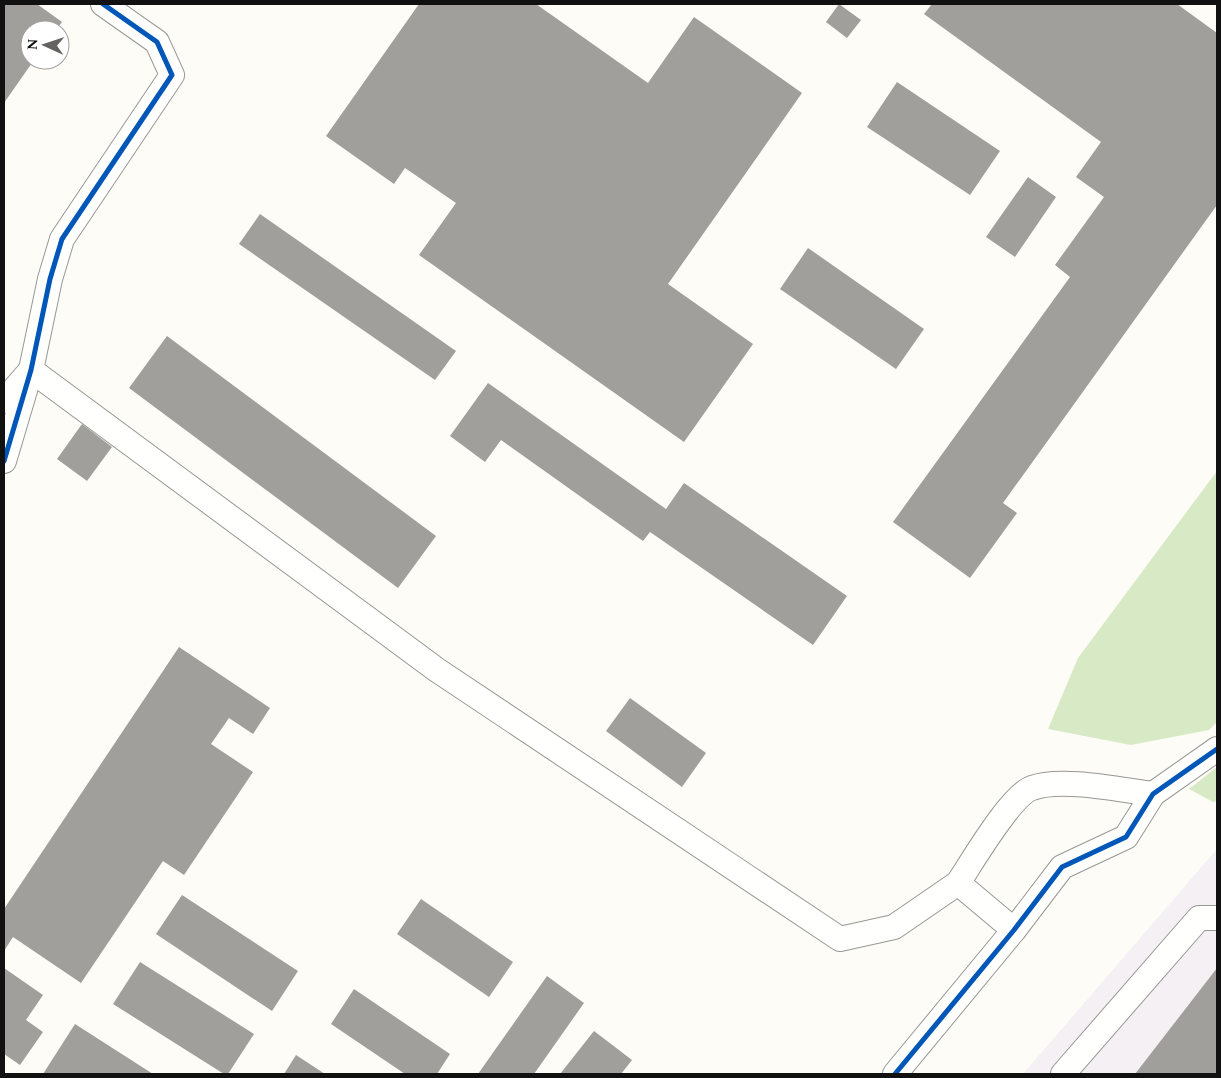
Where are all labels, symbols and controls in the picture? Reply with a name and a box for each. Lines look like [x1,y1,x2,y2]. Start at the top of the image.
north arrow [20,20,70,70]
text: N [22,38,43,51]

